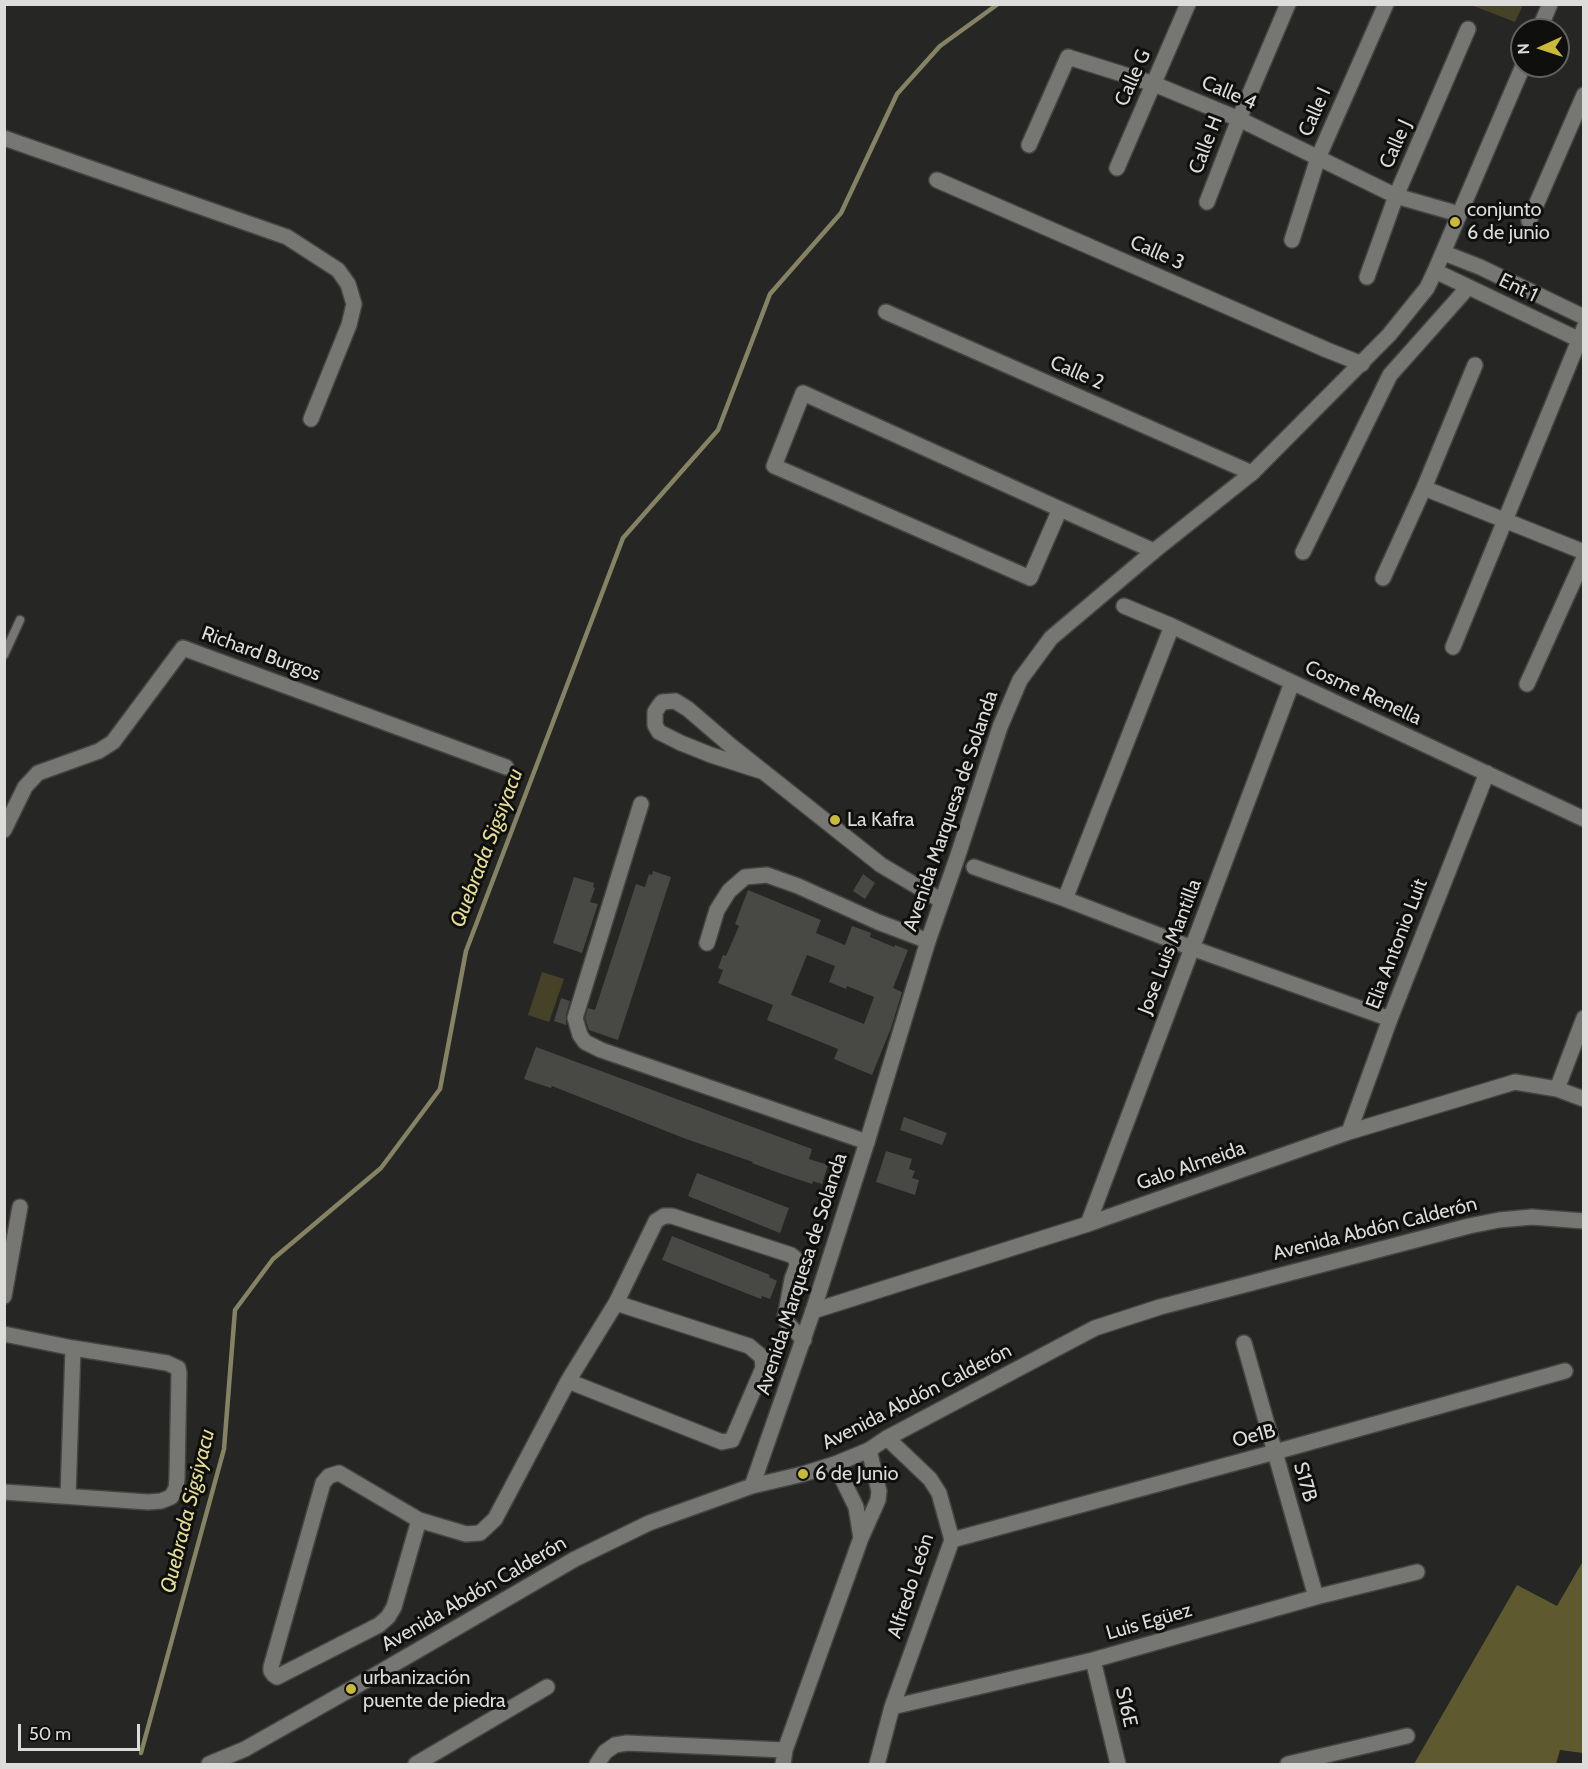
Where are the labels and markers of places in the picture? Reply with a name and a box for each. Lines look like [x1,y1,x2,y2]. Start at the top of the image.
place label: conjunto 6 de junio [1467,198,1550,245]
marker: conjunto 6 de junio [1448,215,1462,229]
place label: La Kafra [847,808,914,832]
marker: La Kafra [828,813,842,827]
place label: 6 de Junio [815,1462,898,1486]
marker: 6 de Junio [796,1467,810,1481]
place label: urbanización puente de piedra [363,1666,506,1713]
marker: urbanización puente de piedra [344,1682,358,1696]

